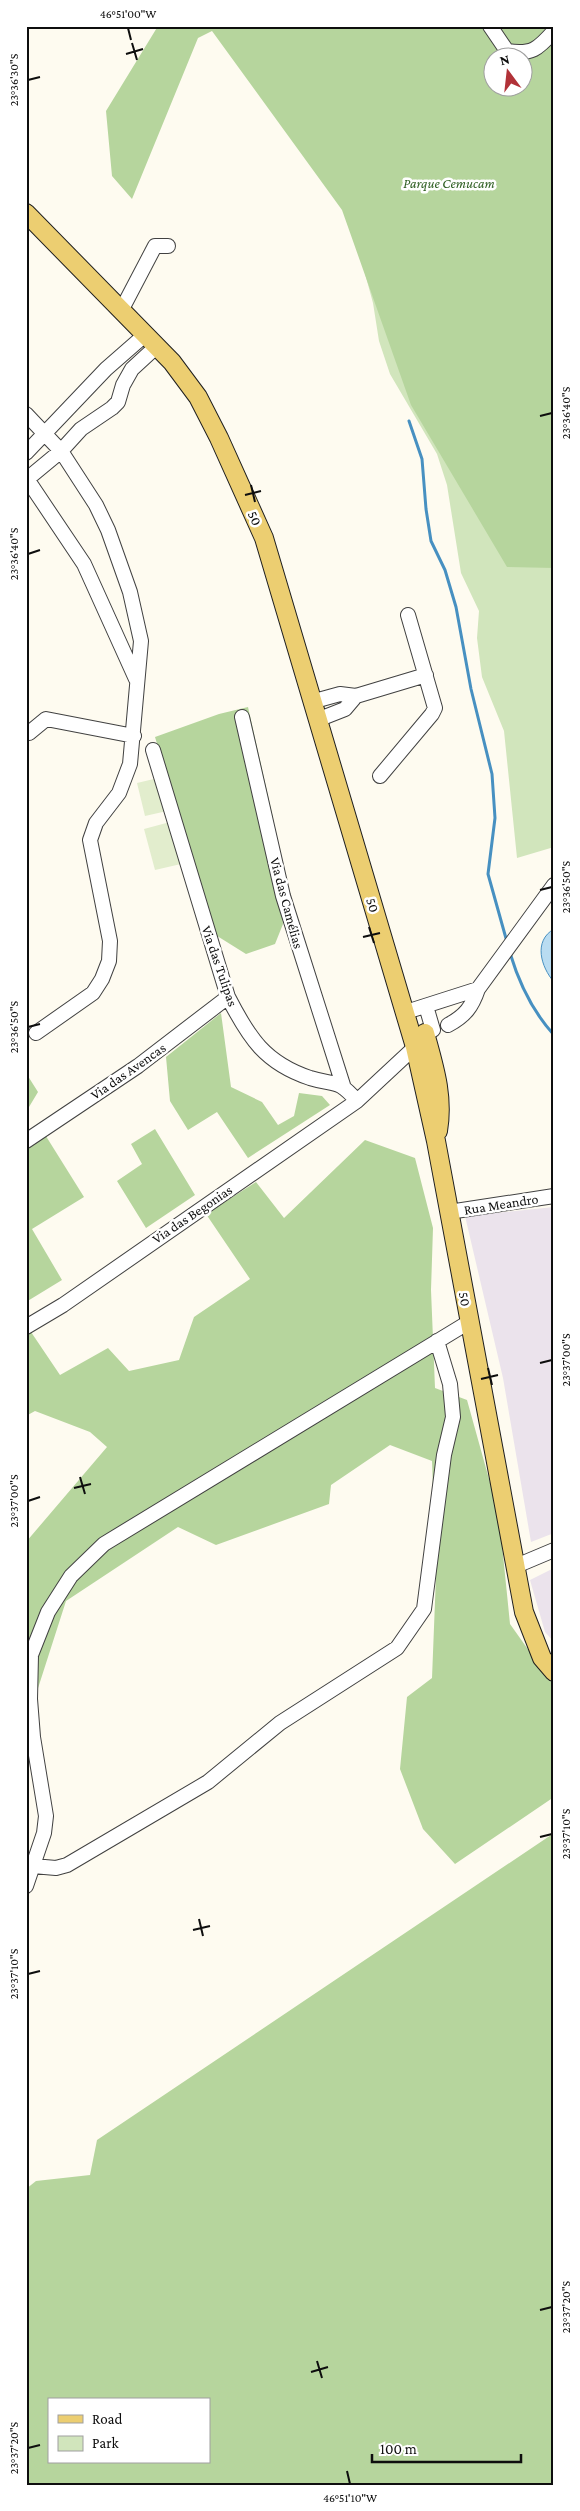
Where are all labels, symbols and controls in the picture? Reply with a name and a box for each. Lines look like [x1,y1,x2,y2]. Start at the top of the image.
text: 46°51'00"W [100,7,156,21]
north arrow [482,48,532,98]
text: N [498,50,512,68]
text: 23°36'30"S [7,53,21,106]
park label: Parque Cemucam [403,175,495,191]
text: 23°36'40"S [559,386,573,439]
street label: 50 [245,508,265,528]
text: 23°36'40"S [7,527,21,580]
street label: Via das Camélias [267,856,307,950]
text: 23°36'50"S [559,860,573,913]
street label: 50 [363,896,383,914]
street label: Via das Tulipas [199,924,241,1008]
text: 23°36'50"S [7,1000,21,1053]
street label: Via das Avencas [87,1039,169,1103]
street label: Via das Begonias [149,1181,235,1247]
street label: Rua Meandro [463,1190,539,1218]
street label: 50 [456,1290,474,1308]
text: 23°37'00"S [559,1333,573,1387]
text: 23°37'00"S [7,1474,21,1528]
text: 23°37'10"S [559,1808,573,1859]
text: 23°37'10"S [7,1948,21,1999]
text: 23°37'20"S [559,2280,573,2333]
legend [48,2398,210,2464]
text: Road [92,2411,123,2427]
text: 23°37'20"S [7,2421,21,2474]
scale bar [372,2431,521,2463]
text: Park [92,2435,119,2451]
text: 100 m [380,2441,417,2457]
text: 46°51'10"W [323,2491,377,2505]

